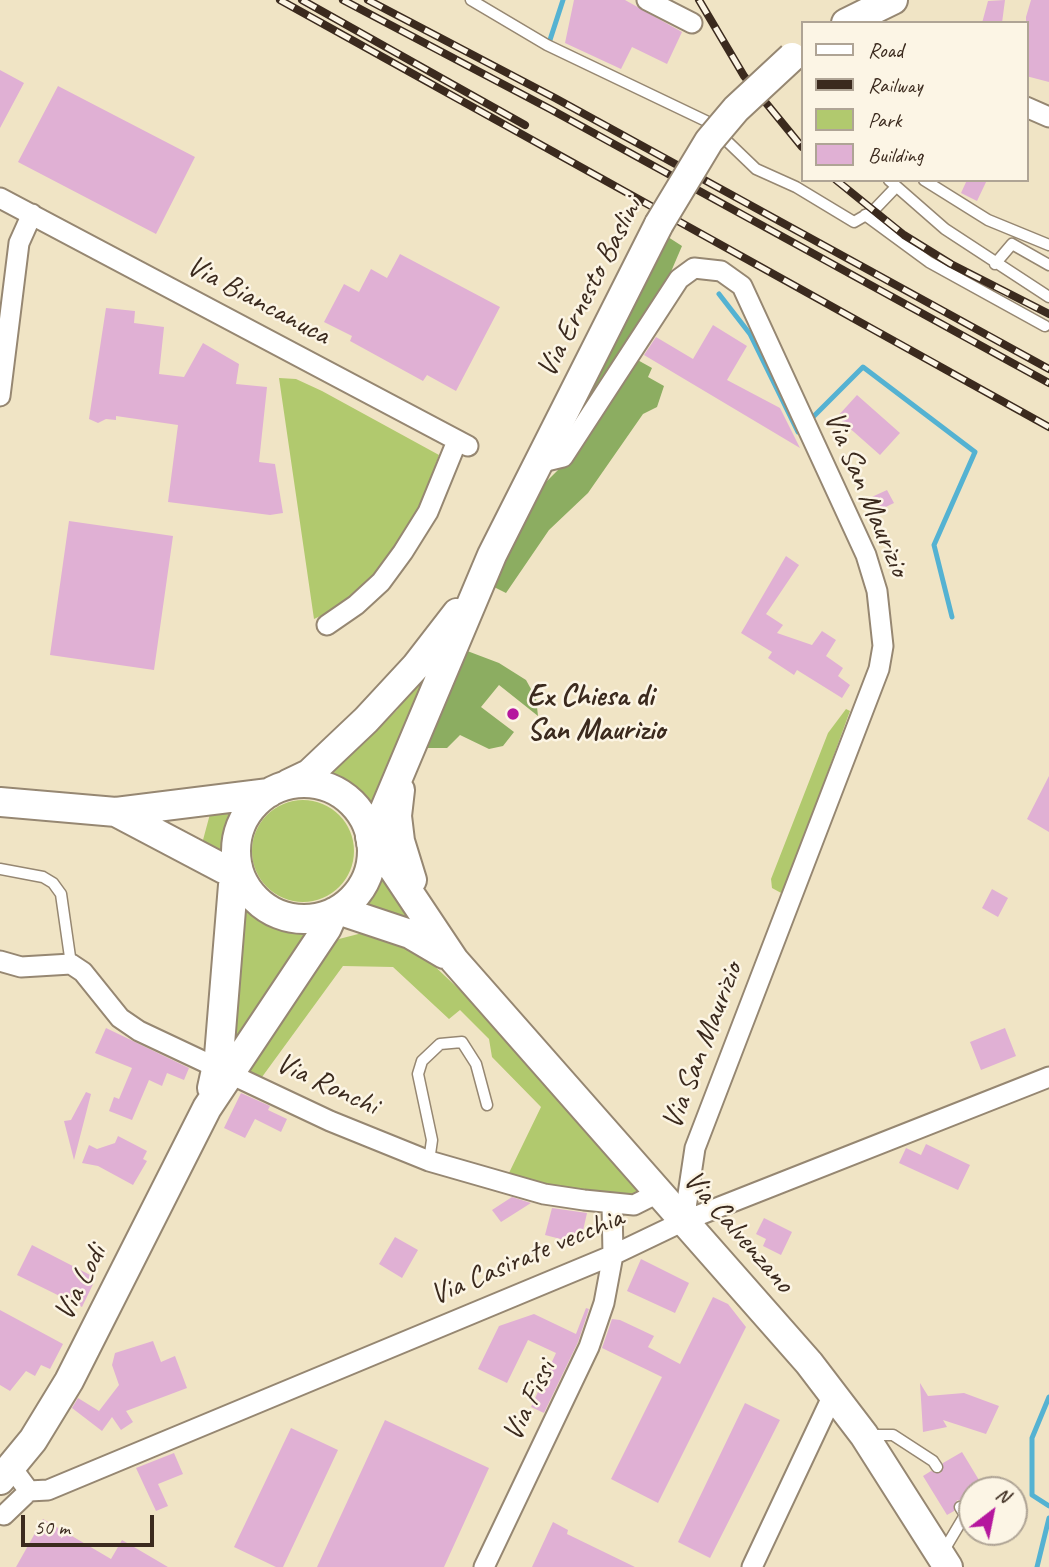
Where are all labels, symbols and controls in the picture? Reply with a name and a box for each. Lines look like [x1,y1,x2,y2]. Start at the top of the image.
legend [800,21,1028,182]
text: Road [868,37,903,63]
text: Railway [868,72,922,98]
text: Park [868,107,901,133]
text: Building [868,142,923,168]
street label: Via Ernesto Baslini [529,192,651,384]
street label: Via Biancanuca [180,248,336,354]
street label: Via San Maurizio [815,406,917,582]
place label: Ex Chiesa di San Maurizio [527,679,665,750]
marker: Ex Chiesa di San Maurizio [505,706,521,722]
street label: Via San Maurizio [655,958,751,1134]
street label: Via Ronchi [270,1046,384,1124]
street label: Via Calvenzano [675,1163,801,1301]
street label: Via Casirate vecchia [425,1200,629,1314]
street label: Via Lodi [47,1239,115,1327]
street label: Via Fissi [495,1355,565,1447]
north arrow [958,1476,1028,1546]
text: N [992,1482,1014,1508]
scale bar [24,1500,158,1544]
text: 50 m [34,1514,70,1540]

